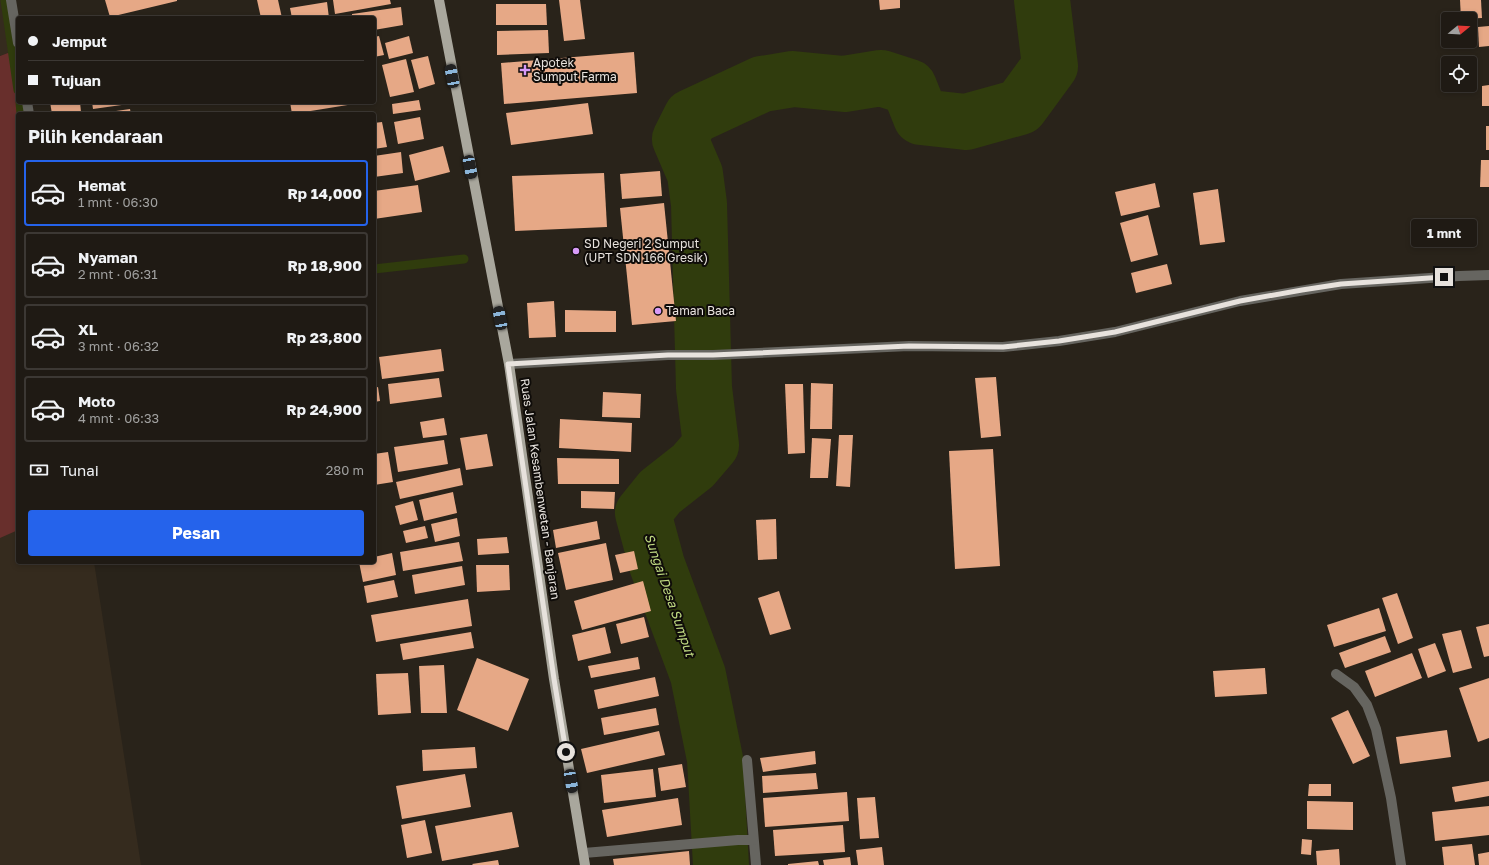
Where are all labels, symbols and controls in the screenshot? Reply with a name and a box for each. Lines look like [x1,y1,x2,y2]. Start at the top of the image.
north arrow [1441,12,1477,48]
map controls [1441,12,1477,92]
text: Jemput [52,32,107,50]
place label: Apotek Sumput Farma [533,55,617,84]
button: locate [1441,56,1477,92]
car [444,63,460,89]
marker: Apotek Sumput Farma [520,65,530,75]
text: Tujuan [52,71,101,89]
text: Pilih kendaraan [28,125,163,147]
car [462,154,478,180]
icon: car [30,175,66,211]
text: Hemat [78,176,126,194]
text: Rp 14,000 [287,184,362,202]
text: 1 mnt · 06:30 [78,194,158,210]
callout: 1 mnt [1411,219,1477,247]
text: 1 mnt [1427,225,1461,241]
place label: SD Negeri 2 Sumput (UPT SDN 166 Gresik) [584,236,708,265]
marker: SD Negeri 2 Sumput (UPT SDN 166 Gresik) [571,246,581,256]
icon: car [30,247,66,283]
text: Nyaman [78,248,137,266]
text: Rp 18,900 [287,256,362,274]
text: 2 mnt · 06:31 [78,266,158,282]
route end [1435,268,1453,286]
place label: Taman Baca [666,303,735,318]
car [492,305,508,331]
marker: Taman Baca [653,306,663,316]
icon: car [30,319,66,355]
text: XL [78,320,97,338]
text: Rp 23,800 [286,328,362,346]
text: 3 mnt · 06:32 [78,338,159,354]
street label: Ruas Jalan Kesambenwetan - Banjaran [518,377,563,600]
icon: car [30,391,66,427]
text: Moto [78,392,115,410]
text: Rp 24,900 [286,400,362,418]
text: 4 mnt · 06:33 [78,410,159,426]
icon: cash [28,459,50,481]
text: Tunai [60,461,99,479]
text: 280 m [326,462,364,478]
button: Pesan [28,510,364,556]
water label: Sungai Desa Sumput [641,531,699,660]
route start [557,743,575,761]
car [563,768,579,794]

